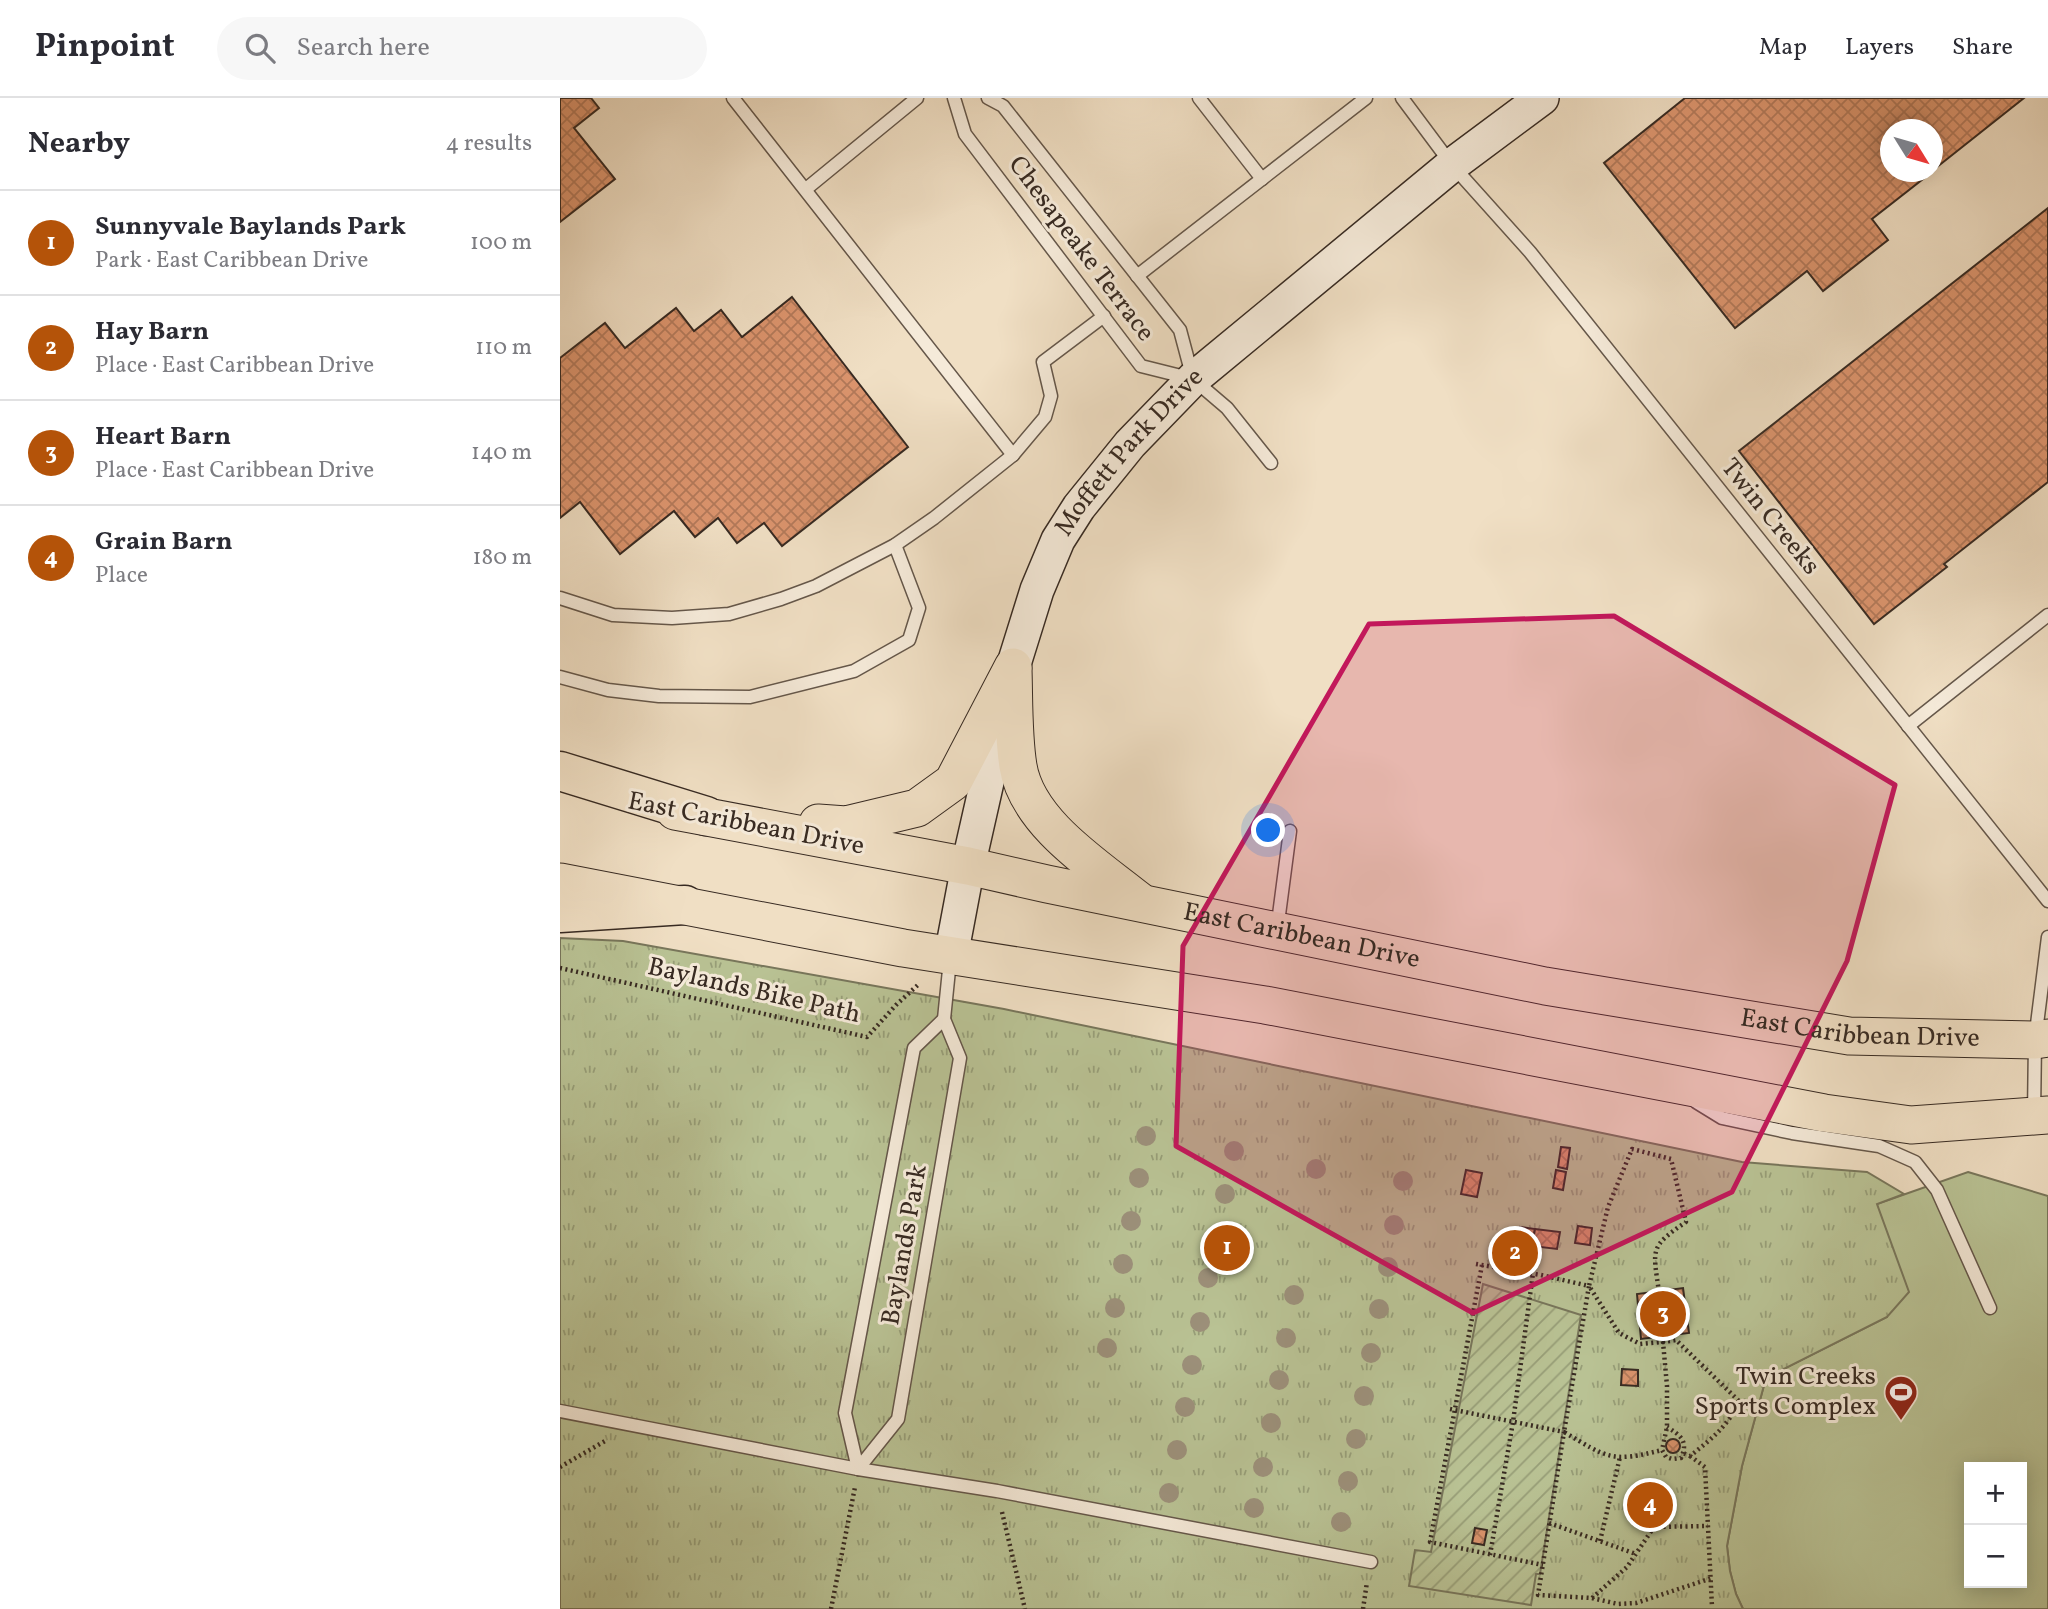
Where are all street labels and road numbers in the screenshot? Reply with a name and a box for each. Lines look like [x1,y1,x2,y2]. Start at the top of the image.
street label: Chesapeake Terrace [999,149,1163,349]
street label: Moffett Park Drive [1047,359,1211,543]
street label: Twin Creeks [1712,451,1828,583]
street label: East Caribbean Drive [625,783,867,865]
street label: East Caribbean Drive [1180,894,1423,978]
street label: Baylands Bike Path [644,949,864,1033]
street label: East Caribbean Drive [1738,1000,1980,1057]
street label: Baylands Park [873,1162,937,1328]

